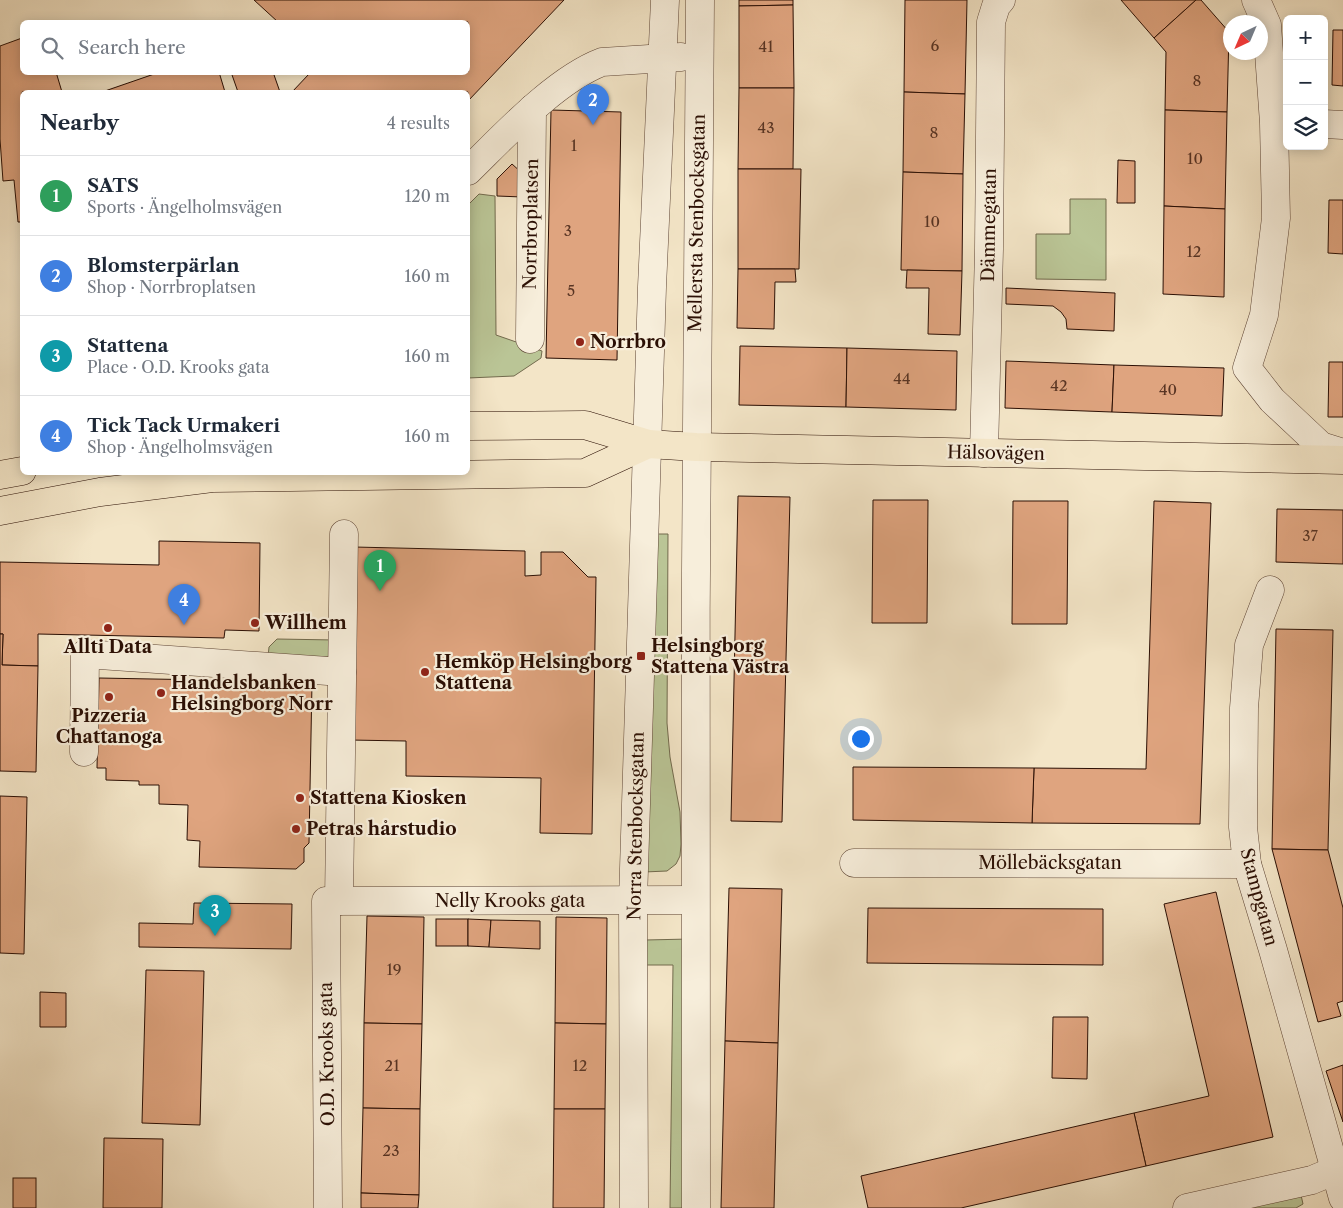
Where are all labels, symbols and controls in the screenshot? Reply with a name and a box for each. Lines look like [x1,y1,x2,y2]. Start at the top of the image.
north arrow [1223,15,1268,60]
map controls [1283,15,1328,150]
button: + [1283,15,1328,60]
search box [20,20,470,75]
icon: search [38,34,66,62]
text: Search here [78,36,186,59]
house number: 6 [931,36,940,55]
house number: 41 [759,37,774,56]
button: − [1283,60,1328,105]
house number: 8 [1193,71,1202,90]
pin: 2 [577,84,609,125]
button: layers [1283,105,1328,150]
text: Nearby [40,110,119,135]
text: 4 results [387,113,450,133]
street label: Mellersta Stenbocksgatan [684,114,710,332]
house number: 43 [758,118,774,137]
house number: 8 [930,123,939,142]
house number: 1 [571,136,578,155]
house number: 10 [1187,149,1203,168]
street label: Norrbroplatsen [519,158,543,290]
street label: Dämmegatan [977,168,1001,282]
text: SATS [87,174,139,197]
text: 1 [52,186,60,206]
text: 120 m [405,186,450,206]
text: Sports · Ängelholmsvägen [87,197,282,217]
house number: 10 [924,212,940,231]
house number: 3 [564,221,572,240]
house number: 12 [1187,242,1201,261]
text: Blomsterpärlan [87,254,239,277]
text: 2 [51,266,61,286]
text: 160 m [405,266,450,286]
text: Shop · Norrbroplatsen [87,277,256,297]
house number: 5 [567,281,575,300]
place label: Norrbro [590,331,666,353]
text: Stattena [87,334,168,357]
marker: Norrbro [574,336,586,348]
text: 3 [51,346,61,366]
text: 160 m [405,346,450,366]
text: Place · O.D. Krooks gata [87,357,269,377]
house number: 44 [893,369,911,388]
house number: 42 [1050,376,1068,395]
house number: 40 [1159,380,1177,399]
text: Tick Tack Urmakeri [87,414,280,437]
text: 4 [51,426,61,446]
text: 160 m [405,426,450,446]
text: Shop · Ängelholmsvägen [87,437,273,457]
street label: Hälsovägen [947,441,1045,465]
house number: 37 [1302,526,1318,545]
pin: 1 [364,550,396,591]
pin: 4 [168,584,200,625]
place label: Willhem [264,612,347,634]
marker: Willhem [249,617,261,629]
marker: Allti Data [102,622,114,634]
place label: Helsingborg Stattena Västra [651,635,790,678]
place label: Allti Data [63,636,153,658]
marker: Helsingborg Stattena Västra [635,650,647,662]
place label: Hemköp Helsingborg Stattena [435,651,633,694]
marker: Hemköp Helsingborg Stattena [419,666,431,678]
place label: Handelsbanken Helsingborg Norr [171,672,333,715]
marker: Handelsbanken Helsingborg Norr [155,687,167,699]
marker: Pizzeria Chattanoga [103,691,115,703]
place label: Pizzeria Chattanoga [56,705,163,748]
your location [848,726,874,752]
street label: Norra Stenbocksgatan [623,731,649,921]
place label: Stattena Kiosken [310,787,467,809]
marker: Stattena Kiosken [294,792,306,804]
place label: Petras hårstudio [306,818,457,840]
marker: Petras hårstudio [290,823,302,835]
street label: Stampgatan [1235,846,1283,948]
street label: Möllebäcksgatan [978,852,1122,874]
street label: Nelly Krooks gata [435,890,586,912]
pin: 3 [199,895,231,936]
house number: 19 [386,960,402,979]
street label: O.D. Krooks gata [315,981,339,1126]
house number: 21 [385,1056,400,1075]
house number: 12 [573,1056,587,1075]
house number: 23 [383,1141,399,1160]

